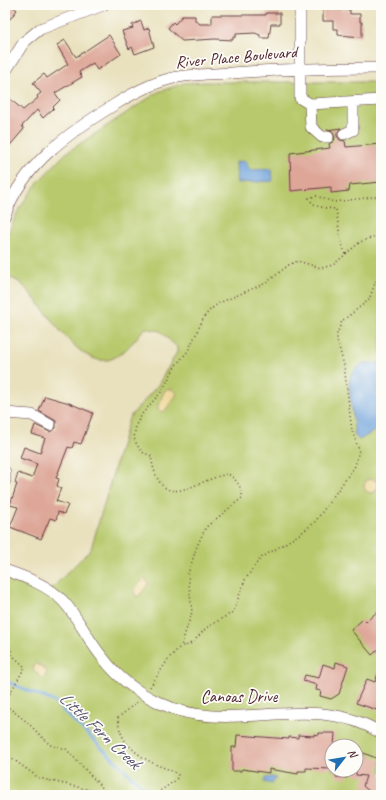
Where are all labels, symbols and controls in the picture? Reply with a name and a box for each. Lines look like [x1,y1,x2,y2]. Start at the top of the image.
street label: River Place Boulevard [174,41,301,73]
street label: Canoas Drive [201,686,279,707]
water label: Little Fern Creek [55,687,148,775]
north arrow [324,738,364,778]
text: N [345,746,361,761]

